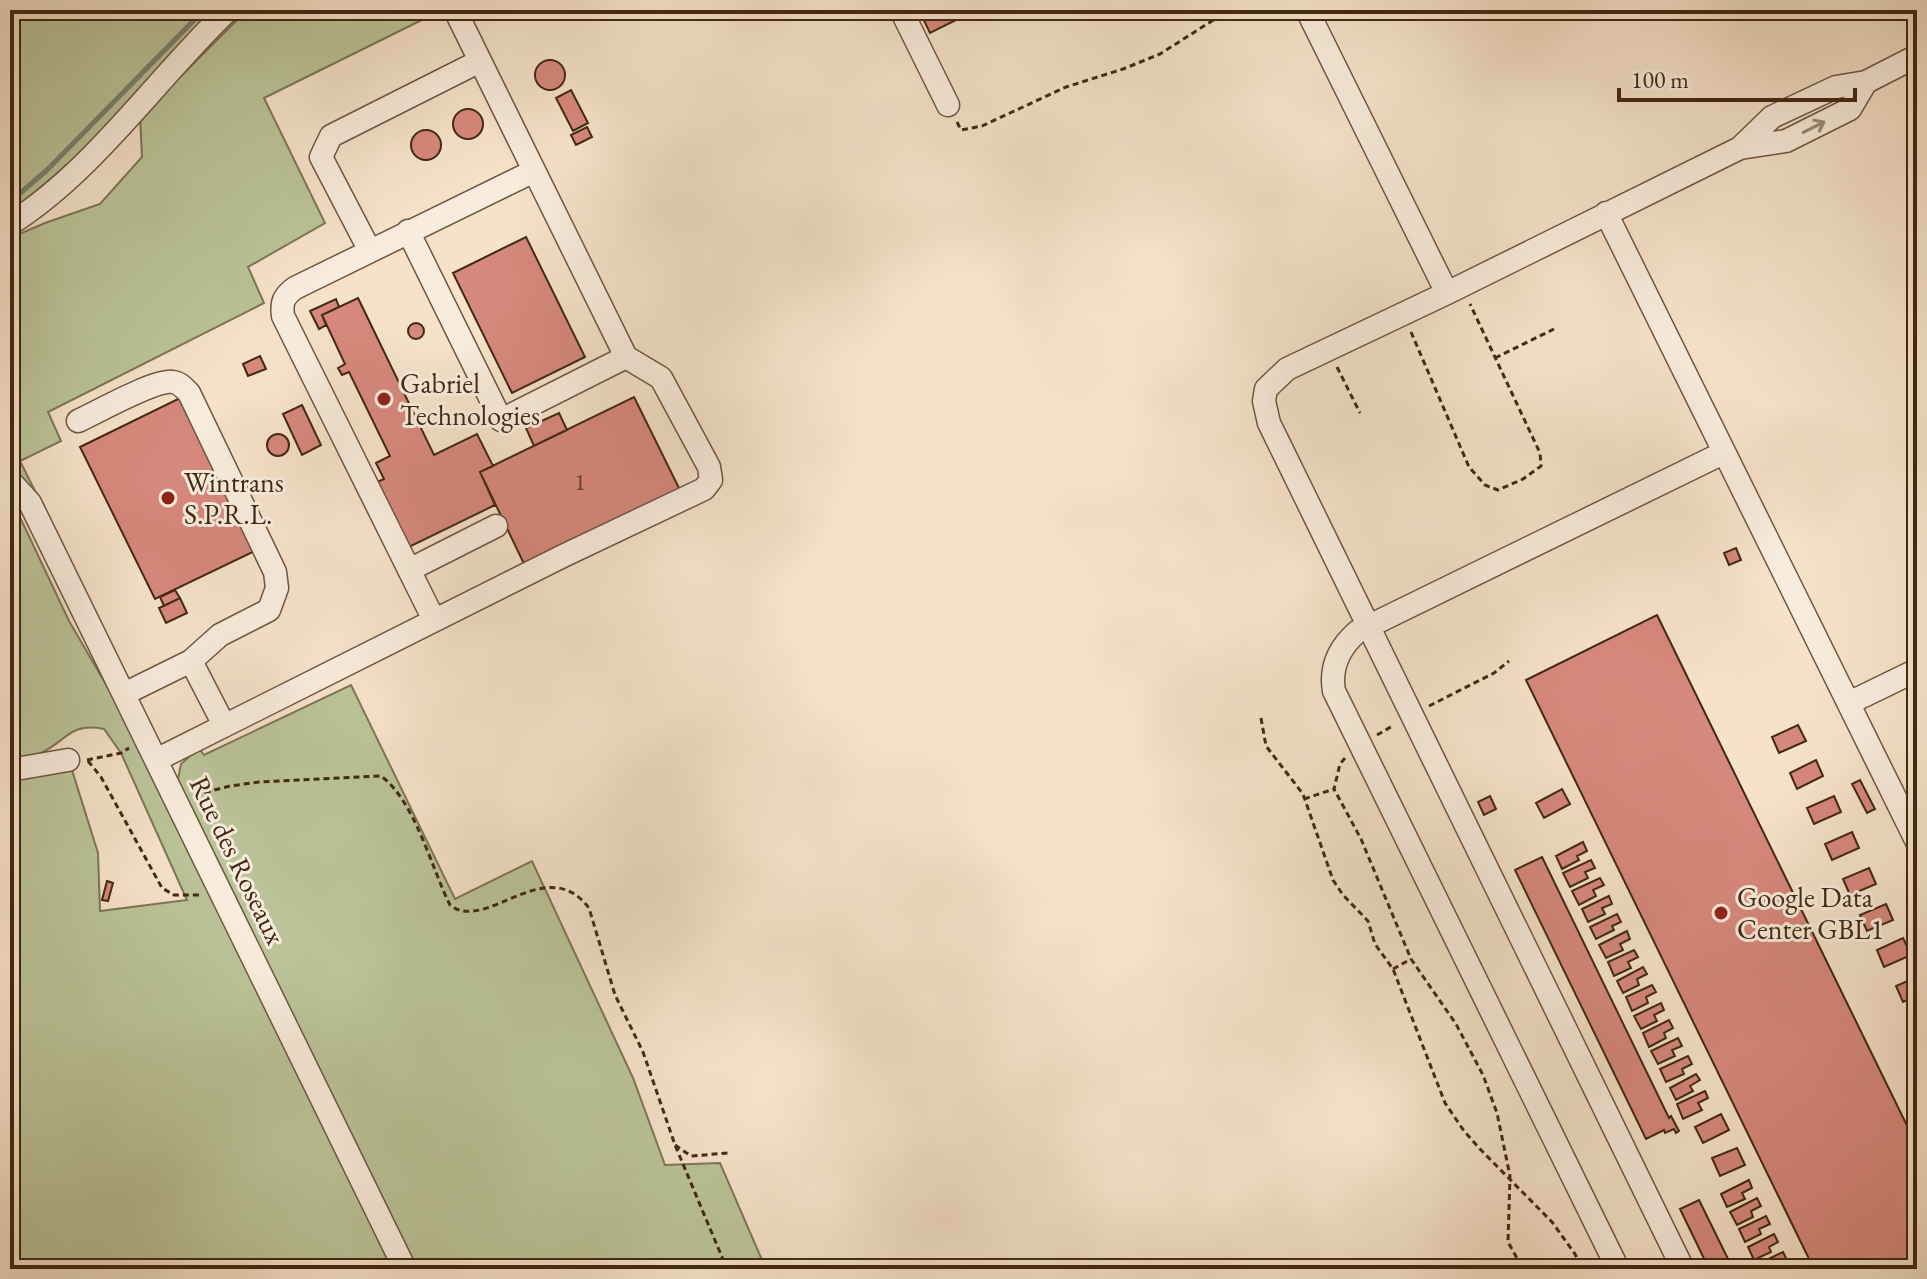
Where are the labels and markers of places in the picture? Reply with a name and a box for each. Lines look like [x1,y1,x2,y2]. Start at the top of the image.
place label: Gabriel Technologies [400,365,540,433]
marker: Gabriel Technologies [375,390,393,408]
place label: Wintrans S.P.R.L. [184,464,284,532]
marker: Wintrans S.P.R.L. [159,489,177,507]
place label: Google Data Center GBL1 [1737,879,1884,947]
marker: Google Data Center GBL1 [1712,904,1730,922]

